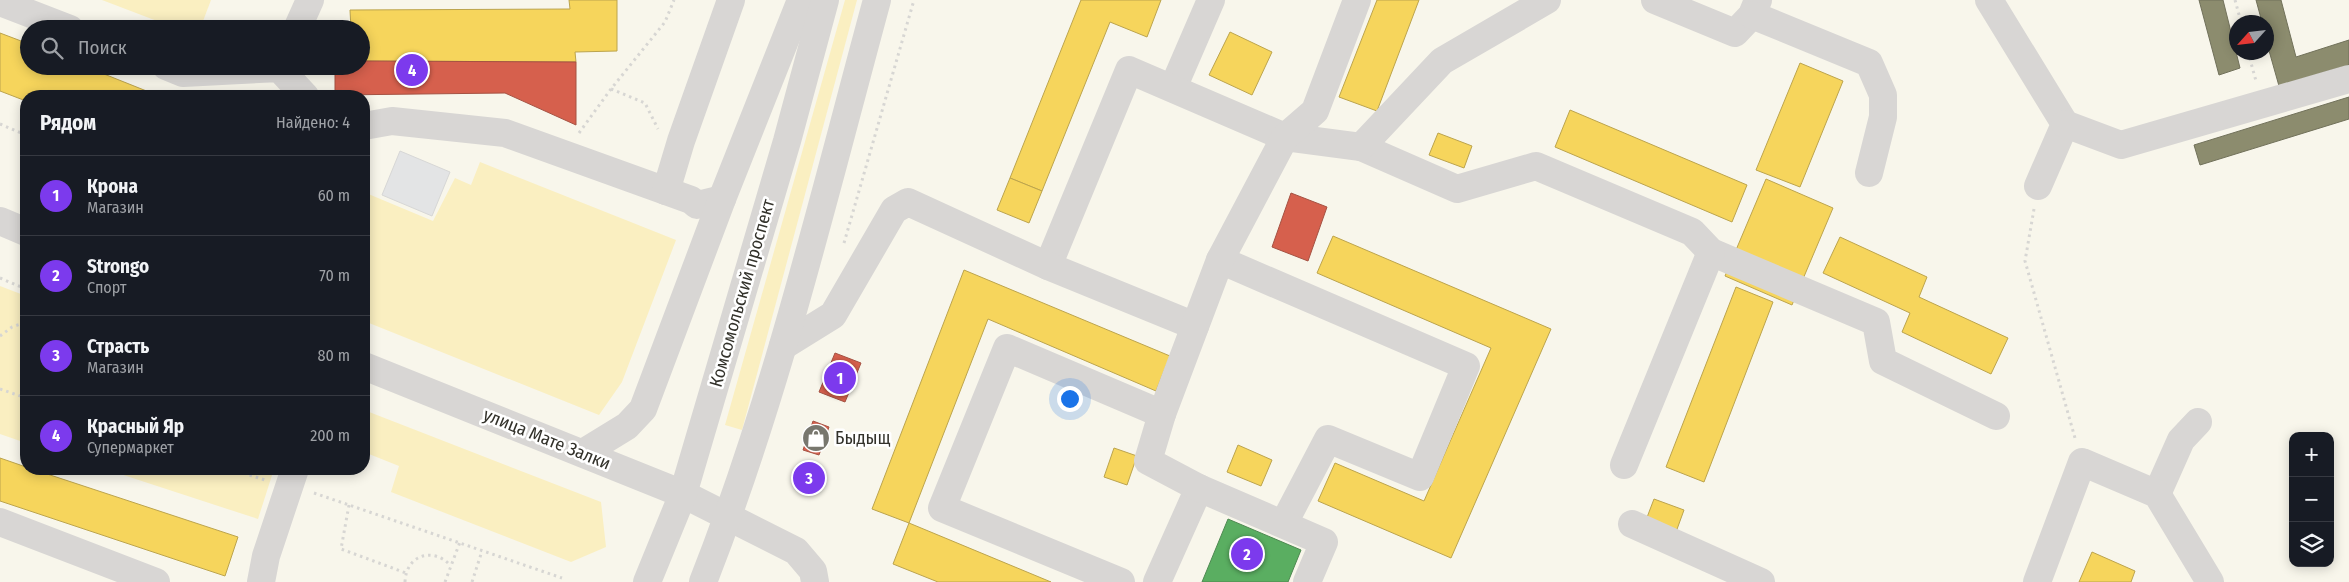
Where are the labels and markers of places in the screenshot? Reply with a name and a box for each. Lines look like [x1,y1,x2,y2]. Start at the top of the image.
pin: 4 [396,51,428,89]
pin: 1 [824,359,856,397]
shop icon: Быдыщ [801,423,831,453]
place label: Быдыщ [835,427,890,449]
pin: 3 [793,459,825,497]
pin: 2 [1231,535,1263,573]

